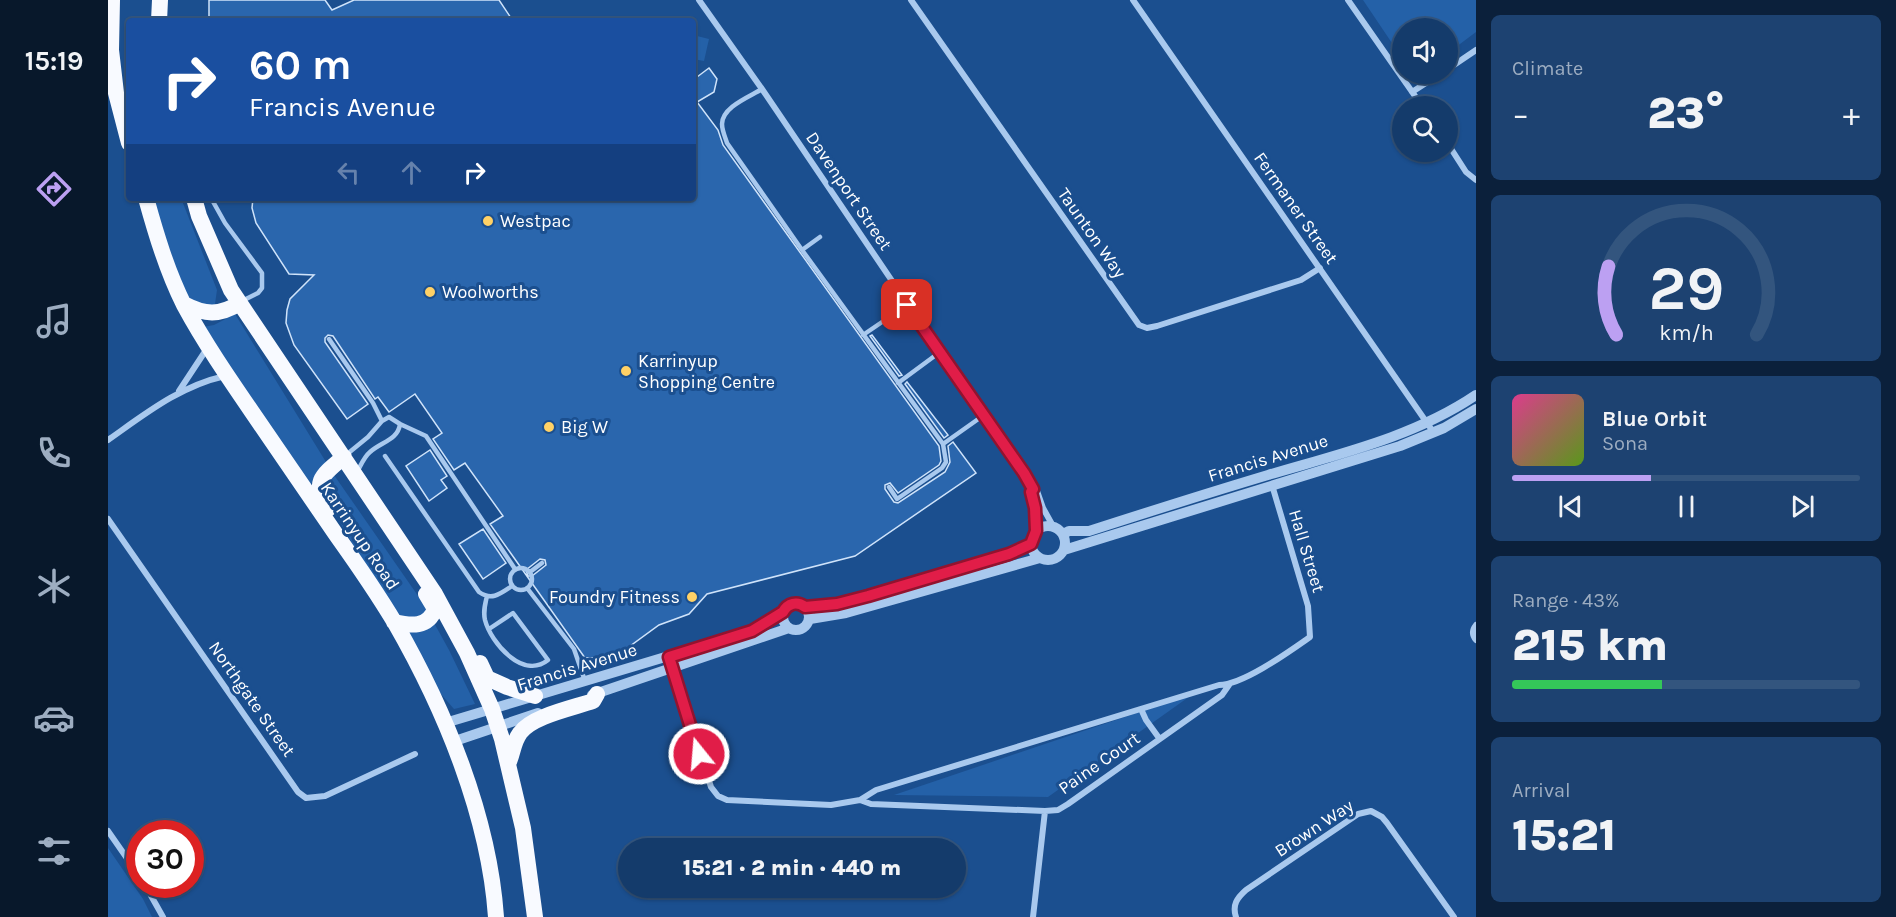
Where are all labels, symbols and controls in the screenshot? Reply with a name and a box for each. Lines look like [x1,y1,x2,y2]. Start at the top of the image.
map controls [1392,18,1458,162]
button: sound [1392,18,1458,84]
text: 60 m [249,40,352,90]
icon: right [150,42,228,120]
text: 15:19 [25,45,83,77]
text: Climate [1512,57,1583,80]
text: 23° [1647,87,1725,139]
text: Francis Avenue [249,91,436,123]
text: − [1512,95,1529,133]
text: + [1843,95,1860,133]
button: search [1392,96,1458,162]
street label: Davenport Street [801,128,897,255]
street label: Fermaner Street [1249,148,1343,268]
icon: left [332,156,365,189]
icon: ahead [395,156,428,189]
icon: right [458,156,491,189]
icon: directions [33,168,75,210]
street label: Taunton Way [1053,184,1131,283]
place label: Westpac [500,210,571,232]
marker: Westpac [481,214,495,228]
text: 29 [1648,252,1724,325]
pin [881,279,932,330]
place label: Woolworths [442,281,539,303]
marker: Woolworths [423,285,437,299]
icon: arrive [890,288,923,321]
icon: music [33,300,75,342]
text: km/h [1659,321,1713,346]
place label: Karrinyup Shopping Centre [638,350,775,393]
marker: Karrinyup Shopping Centre [619,364,633,378]
text: Blue Orbit [1602,406,1707,432]
place label: Big W [561,416,608,438]
marker: Big W [542,420,556,434]
street label: Francis Avenue [1205,429,1331,487]
icon: phone [33,432,75,474]
text: Sona [1602,432,1648,455]
street label: Karrinyup Road [316,478,404,594]
icon: previous [1554,490,1587,523]
icon: pause [1670,490,1703,523]
icon: next [1786,490,1819,523]
street label: Hall Street [1284,507,1330,595]
icon: climate [33,565,75,607]
place label: Foundry Fitness [549,586,680,608]
text: Range · 43% [1512,589,1619,612]
marker: Foundry Fitness [685,590,699,604]
text: 215 km [1512,619,1668,671]
street label: Northgate Street [204,637,300,761]
street label: Francis Avenue [514,638,640,696]
icon: car [33,697,75,739]
position arrow [667,722,731,786]
street label: Paine Court [1054,727,1144,799]
text: Arrival [1512,779,1571,802]
street label: Brown Way [1270,794,1358,862]
text: 15:21 [1512,809,1616,861]
speed limit sign: 30 [126,820,204,898]
icon: filters [33,830,75,872]
text: 15:21 · 2 min · 440 m [683,855,901,881]

